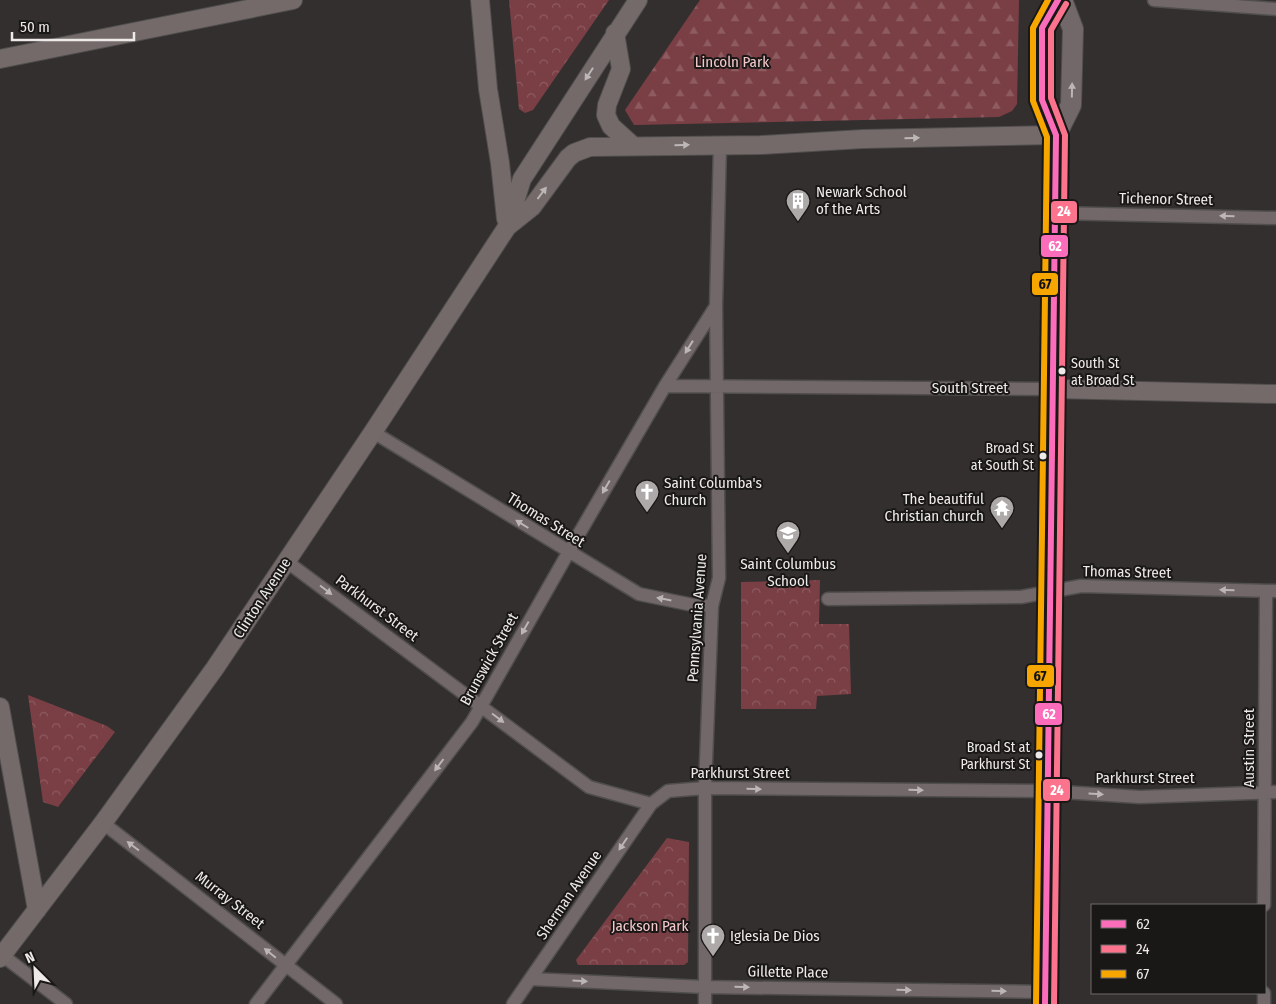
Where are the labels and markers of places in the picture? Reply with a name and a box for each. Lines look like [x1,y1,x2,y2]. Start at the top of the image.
place label: Newark School of the Arts [816,183,907,218]
building icon: Newark School of the Arts [785,188,811,222]
place label: South St at Broad St [1071,355,1135,389]
marker: South St at Broad St [1057,366,1067,376]
place label: Broad St at South St [971,440,1034,474]
marker: Broad St at South St [1038,451,1048,461]
place label: Saint Columba's Church [664,474,762,509]
church icon: Saint Columba's Church [634,479,660,513]
place label: The beautiful Christian church [884,490,984,525]
temple icon: The beautiful Christian church [989,495,1015,529]
school or university icon: Saint Columbus School [775,520,801,554]
place label: Saint Columbus School [740,555,836,590]
place label: Broad St at Parkhurst St [960,739,1030,773]
marker: Broad St at Parkhurst St [1034,750,1044,760]
church icon: Iglesia De Dios [700,923,726,957]
place label: Iglesia De Dios [730,927,820,945]

